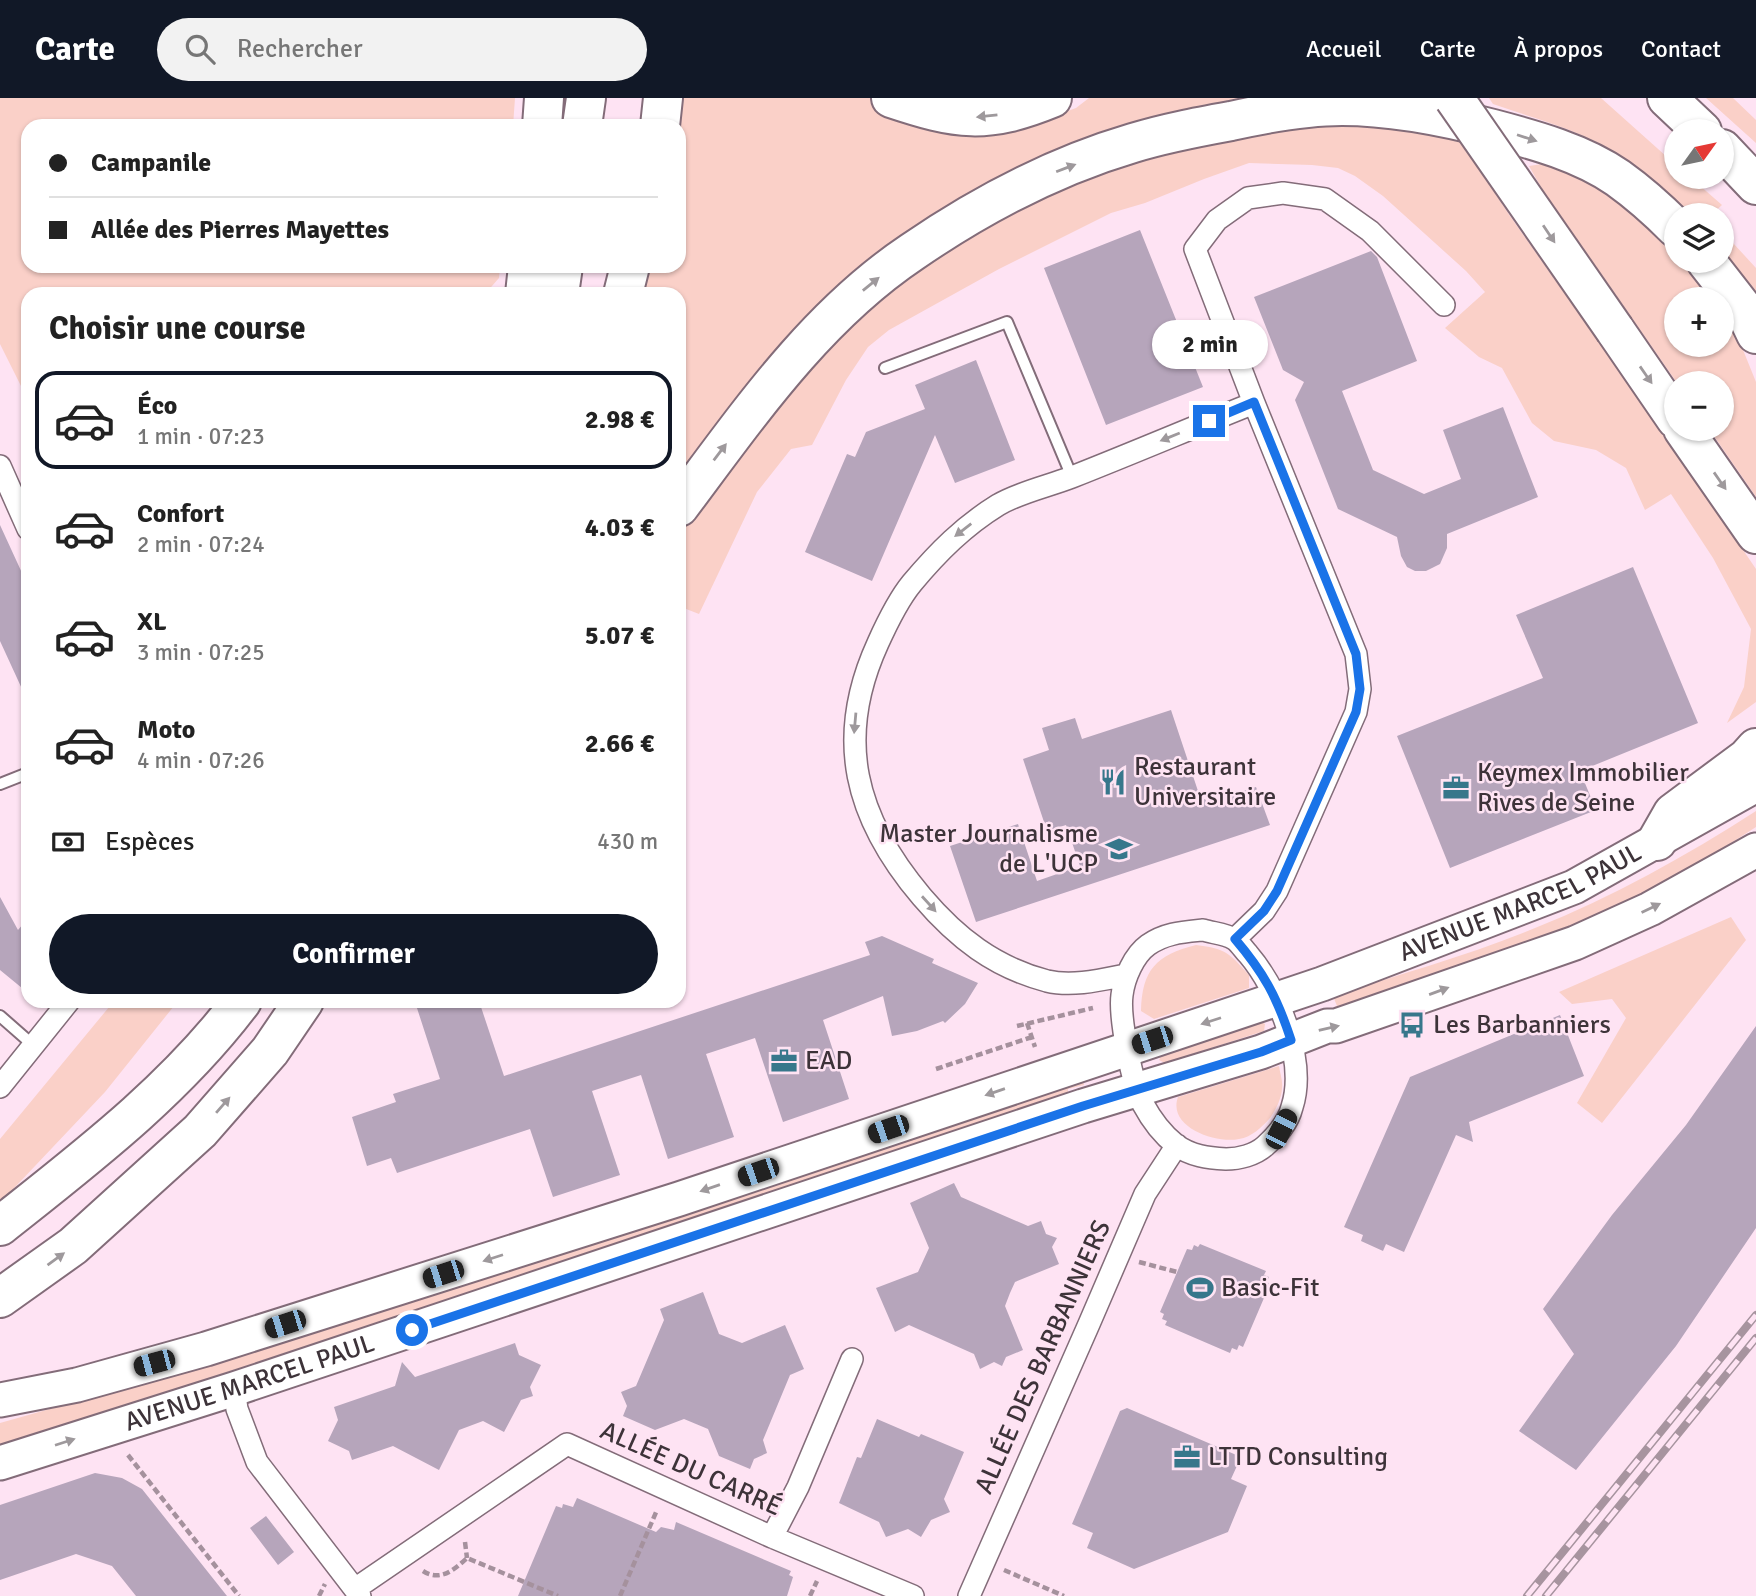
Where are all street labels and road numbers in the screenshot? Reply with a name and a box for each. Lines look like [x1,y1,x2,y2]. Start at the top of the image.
street label: AVENUE MARCEL PAUL [1395,837,1647,969]
street label: ALLÉE DES BARBANNIERS [968,1215,1118,1499]
street label: AVENUE MARCEL PAUL [121,1327,378,1439]
street label: ALLÉE DU CARRÉ [595,1415,787,1523]

